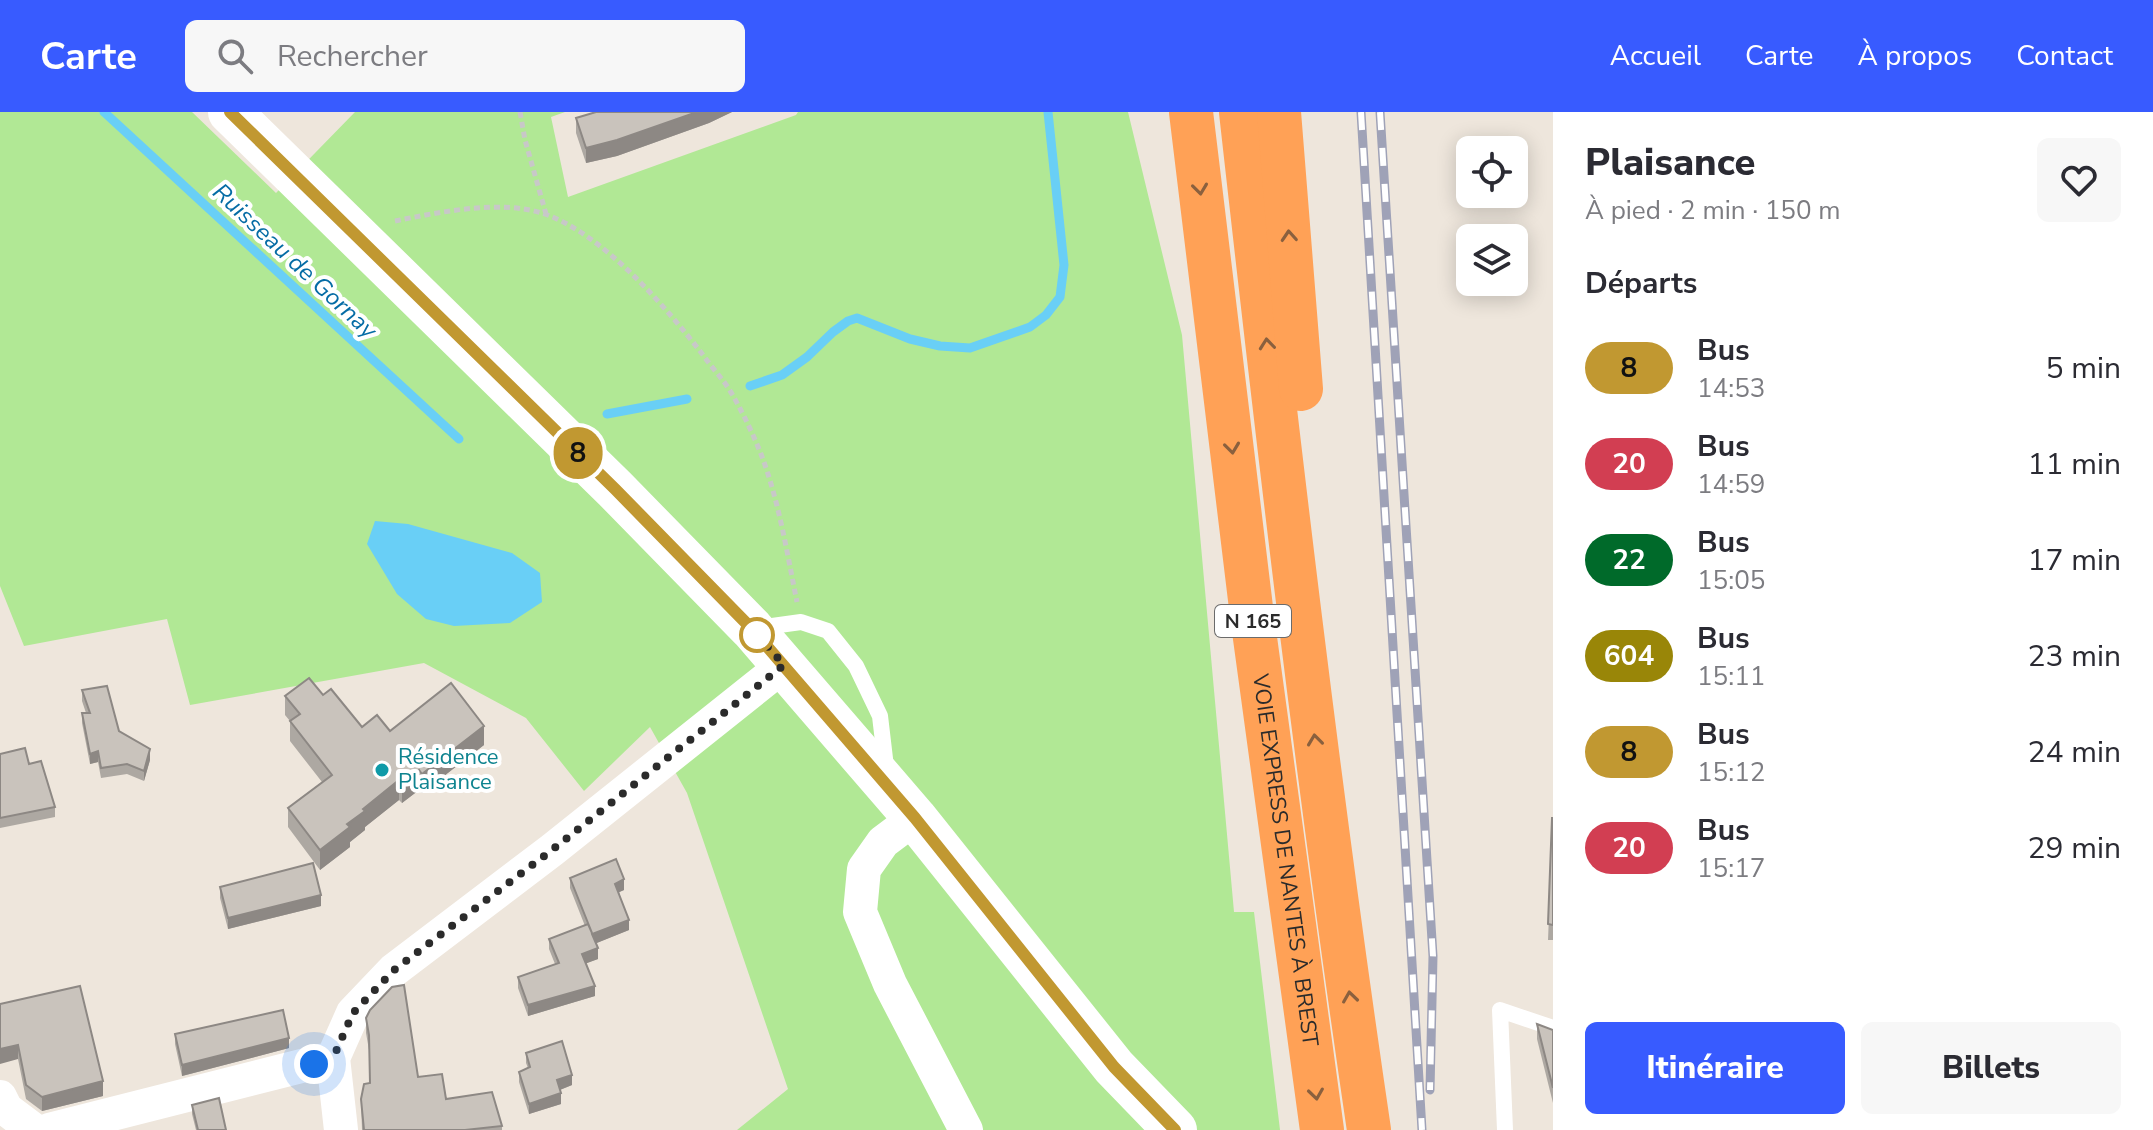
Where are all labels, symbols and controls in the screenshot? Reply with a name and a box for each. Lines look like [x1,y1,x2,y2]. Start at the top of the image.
search box [185,20,745,92]
text: Carte [40,31,137,82]
icon: search [213,34,257,78]
text: Rechercher [277,36,428,77]
text: Accueil [1610,37,1701,75]
text: Carte [1745,37,1814,75]
text: À propos [1858,37,1972,75]
text: Contact [2016,37,2113,75]
map controls [1456,136,1528,296]
button: locate [1456,136,1528,208]
text: Plaisance [1585,137,1755,188]
button: heart [2037,138,2121,222]
water label: Ruisseau de Gornay [206,176,385,347]
one-way arrow [1192,183,1209,196]
text: À pied · 2 min · 150 m [1585,193,1840,228]
button: layers [1456,224,1528,296]
one-way arrow [1281,229,1298,242]
text: Départs [1585,263,1697,304]
text: Bus [1697,330,1750,371]
one-way arrow [1259,337,1276,350]
text: 5 min [2046,348,2121,389]
text: 8 [1621,349,1637,387]
text: 14:53 [1697,371,1765,406]
text: Bus [1697,426,1750,467]
line badge: 8 [552,427,604,479]
text: 8 [570,434,586,472]
one-way arrow [1223,442,1240,455]
text: 11 min [2028,444,2121,485]
text: 20 [1612,445,1646,483]
text: 14:59 [1697,467,1765,502]
text: Bus [1697,522,1750,563]
text: 17 min [2028,540,2121,581]
text: 22 [1612,541,1646,579]
text: 15:05 [1697,563,1765,598]
road number: N 165 [1215,605,1291,637]
unlabelled marker [740,618,774,652]
text: Bus [1697,618,1750,659]
text: 23 min [2028,636,2121,677]
text: 604 [1604,637,1654,675]
text: 15:11 [1697,659,1765,694]
street label: VOIE EXPRESS DE NANTES À BREST [1245,671,1326,1049]
text: Bus [1697,714,1750,755]
text: 24 min [2028,732,2121,773]
one-way arrow [1307,733,1324,747]
text: 8 [1621,733,1637,771]
place label: Résidence Plaisance [398,742,499,797]
text: 15:12 [1697,755,1765,790]
marker: Résidence Plaisance [373,761,391,779]
text: Bus [1697,810,1750,851]
text: 29 min [2028,828,2121,869]
text: 20 [1612,829,1646,867]
text: 15:17 [1697,851,1765,886]
one-way arrow [1342,991,1359,1004]
button: Itinéraire [1585,1022,1845,1114]
button: Billets [1861,1022,2121,1114]
your location [294,1044,334,1084]
one-way arrow [1307,1087,1324,1101]

